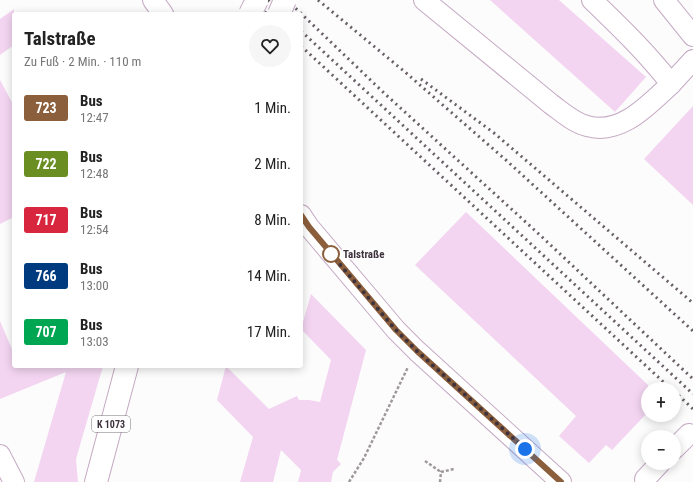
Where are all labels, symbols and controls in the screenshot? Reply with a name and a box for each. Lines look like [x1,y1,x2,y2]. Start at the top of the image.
button: heart [249,25,291,67]
text: Talstraße [24,27,96,50]
text: Zu Fuß · 2 Min. · 110 m [24,54,141,69]
text: Bus [80,92,103,110]
text: 1 Min. [254,99,291,117]
text: 723 [35,100,57,116]
text: 12:47 [80,110,109,125]
text: Bus [80,148,103,166]
text: 2 Min. [254,155,291,173]
text: 722 [35,156,57,172]
text: 12:48 [80,166,109,181]
text: Bus [80,204,103,222]
text: 8 Min. [254,211,291,229]
text: 717 [35,212,57,228]
text: 12:54 [80,222,109,237]
marker: Talstraße [322,245,340,263]
place label: Talstraße [343,248,384,261]
text: Bus [80,260,103,278]
text: 14 Min. [247,267,291,285]
text: 766 [35,268,57,284]
text: 13:00 [80,278,109,293]
text: Bus [80,316,103,334]
text: 17 Min. [247,323,291,341]
text: 707 [35,324,57,340]
text: 13:03 [80,334,109,349]
map controls [641,382,681,470]
button: + [641,382,681,422]
road number: K 1073 [92,416,130,432]
button: − [641,430,681,470]
your location [515,439,535,459]

